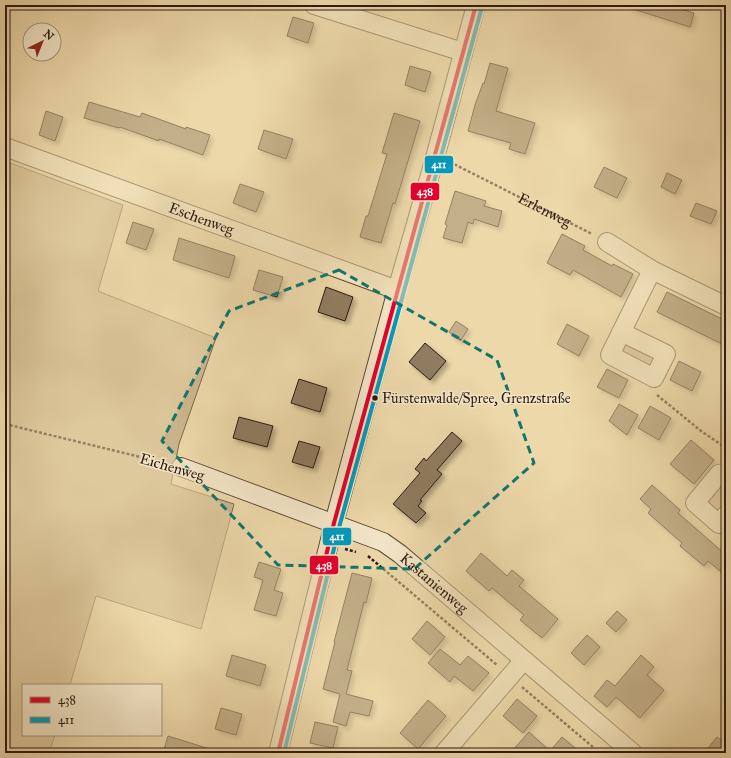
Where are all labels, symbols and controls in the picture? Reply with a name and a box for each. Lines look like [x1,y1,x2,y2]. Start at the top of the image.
north arrow [22,22,62,62]
text: N [41,27,57,43]
line badge: 411 [424,155,454,174]
text: 411 [432,158,447,172]
line badge: 438 [410,182,440,201]
text: 438 [417,185,433,199]
street label: Erlenweg [515,189,575,231]
street label: Eschenweg [166,199,237,239]
place label: Fürstenwalde/Spree, Grenzstraße [382,390,571,407]
marker: Fürstenwalde/Spree, Grenzstraße [370,393,380,403]
street label: Eichenweg [138,449,207,485]
line badge: 411 [322,527,352,546]
text: 411 [330,530,345,544]
street label: Kastanienweg [396,549,472,618]
line badge: 438 [309,555,339,575]
text: 438 [316,559,332,573]
legend [22,684,162,736]
text: 438 [58,693,76,707]
text: 411 [58,713,74,727]

